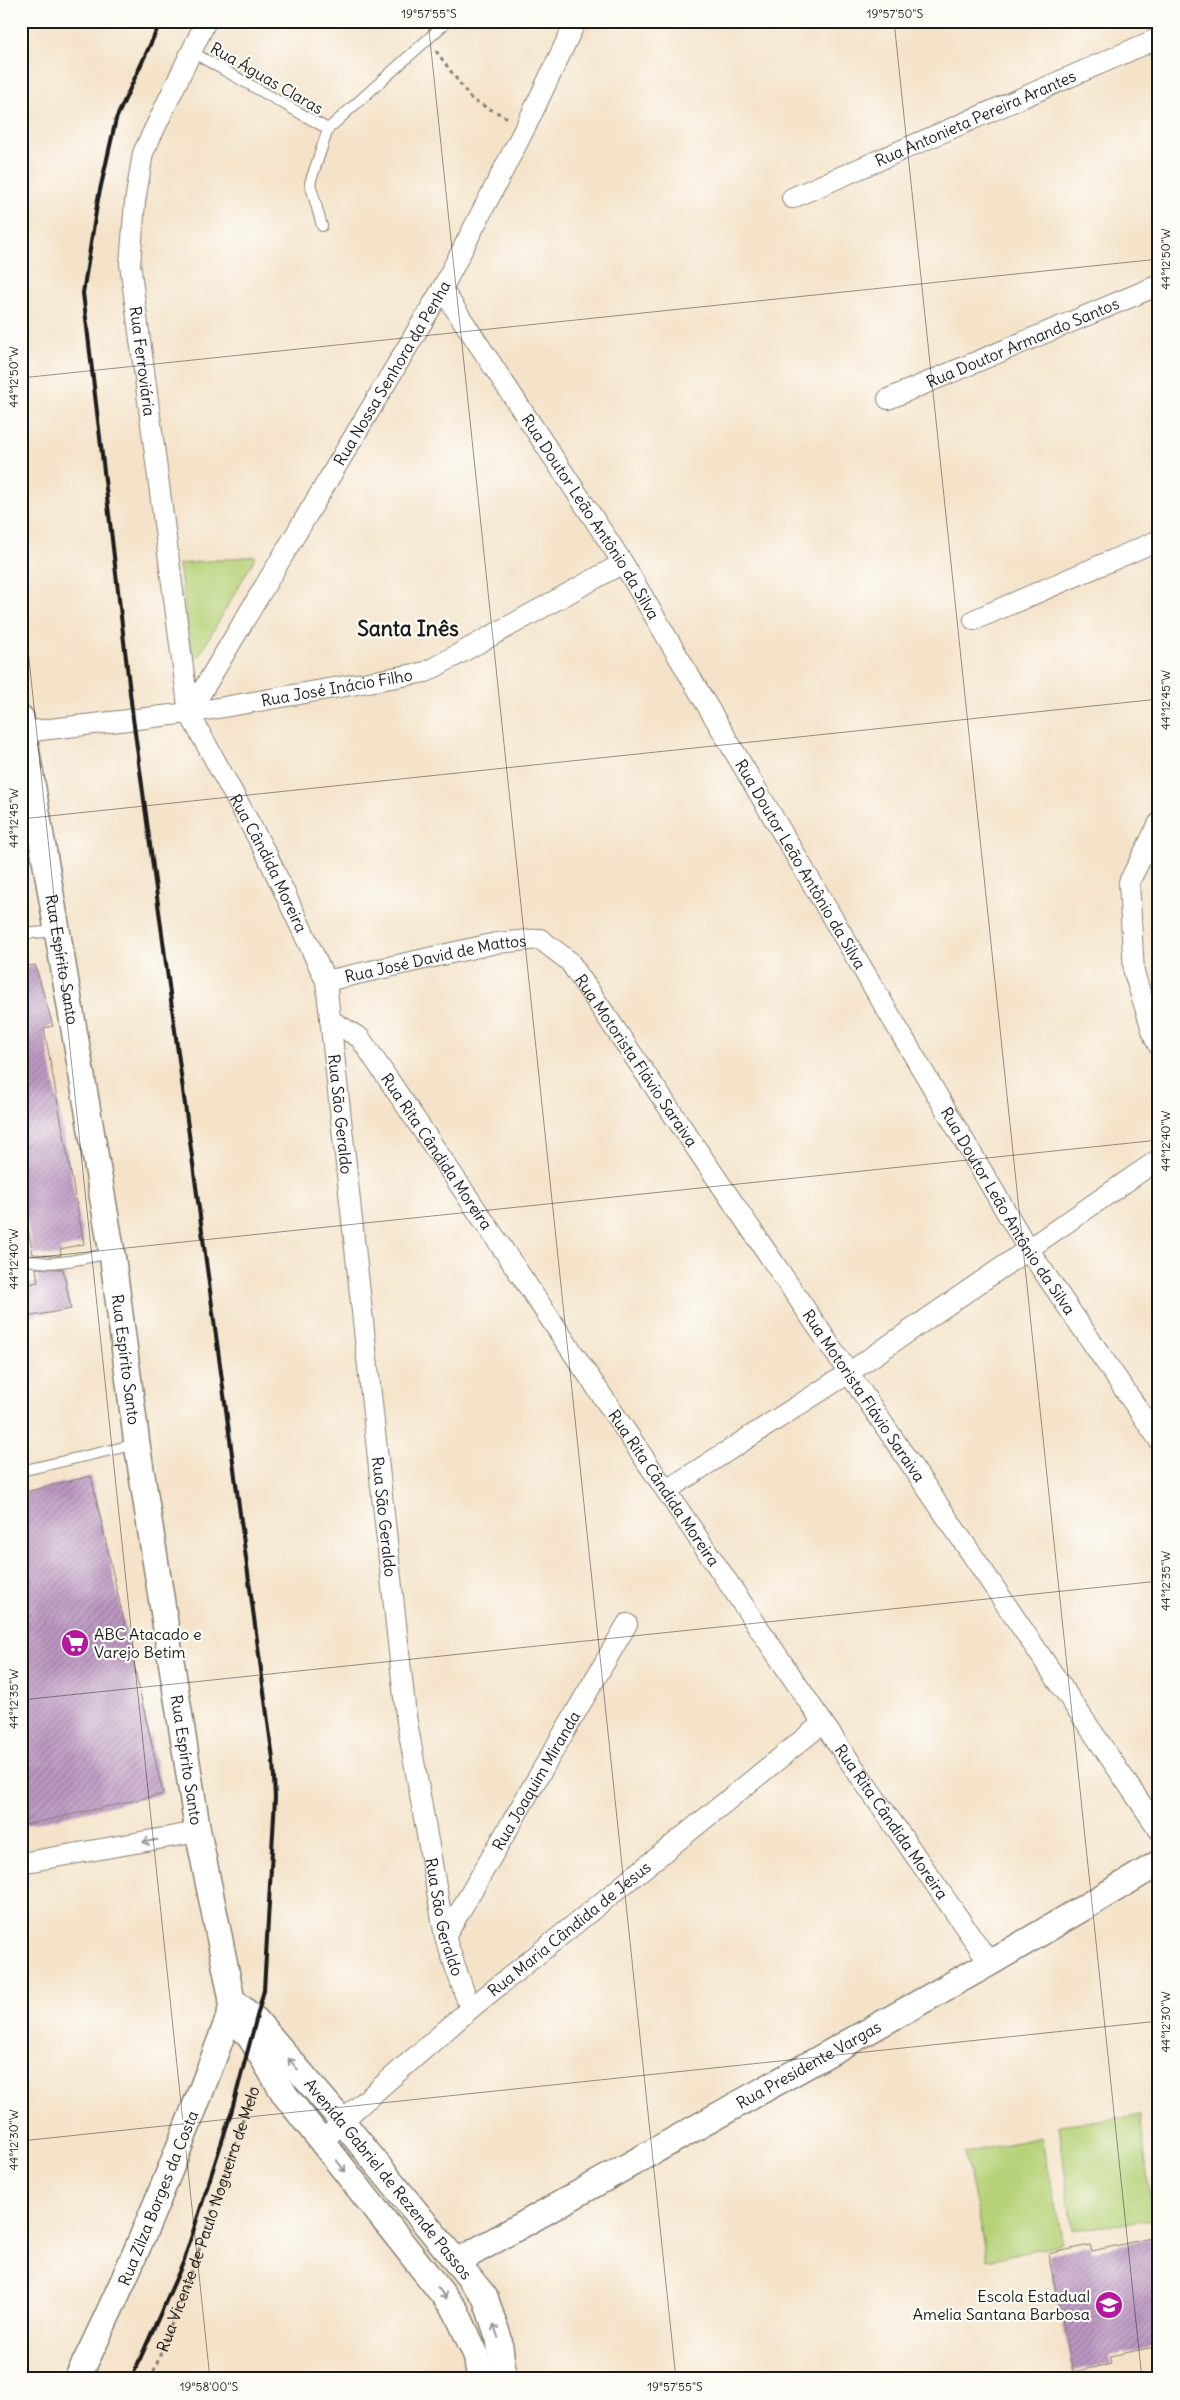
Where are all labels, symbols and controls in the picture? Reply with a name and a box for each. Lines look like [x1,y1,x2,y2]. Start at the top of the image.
text: 19°57'55"S [401,6,457,21]
text: 19°57'50"S [867,6,923,21]
street label: Rua Águas Claras [207,38,327,118]
street label: Rua Antonieta Pereira Arantes [872,65,1079,171]
text: 44°12'50"W [1158,228,1173,290]
street label: Rua Nossa Senhora da Penha [329,277,455,469]
street label: Rua Doutor Armando Santos [923,293,1122,392]
street label: Rua Ferroviária [126,305,160,417]
text: 44°12'50"W [6,346,21,408]
street label: Rua Doutor Leão Antônio da Silva [517,410,664,623]
district label: Santa Inês [357,615,459,642]
street label: Rua José Inácio Filho [259,665,414,710]
text: 44°12'45"W [1158,670,1173,730]
street label: Rua Doutor Leão Antônio da Silva [731,756,870,973]
text: 44°12'45"W [6,788,21,848]
street label: Rua Cândida Moreira [225,791,312,935]
street label: Rua Espírito Santo [41,893,83,1026]
street label: Rua José David de Mattos [343,930,527,987]
street label: Rua Motorista Flávio Saraiva [571,970,702,1151]
street label: Rua São Geraldo [324,1053,357,1175]
street label: Rua Rita Cândida Moreira [377,1069,497,1233]
street label: Rua Doutor Leão Antônio da Silva [936,1103,1080,1318]
text: 44°12'40"W [1158,1110,1173,1172]
text: 44°12'40"W [6,1228,21,1290]
street label: Rua Espírito Santo [107,1293,144,1426]
street label: Rua Motorista Flávio Saraiva [798,1305,930,1486]
street label: Rua Rita Cândida Moreira [604,1406,724,1570]
street label: Rua São Geraldo [368,1456,401,1578]
text: 44°12'35"W [1158,1551,1173,1611]
place label: ABC Atacado e Varejo Betim [94,1624,202,1662]
supermarket icon: ABC Atacado e Varejo Betim [60,1628,90,1658]
text: 44°12'35"W [6,1669,21,1729]
street label: Rua Espírito Santo [167,1693,207,1826]
street label: Rua Joaquim Miranda [488,1707,584,1854]
street label: Rua Rita Cândida Moreira [831,1740,953,1903]
one-way arrow [142,1836,158,1846]
street label: Rua São Geraldo [421,1856,468,1979]
street label: Rua Maria Cândida de Jesus [484,1857,655,2001]
text: 44°12'30"W [1158,1991,1173,2053]
street label: Rua Presidente Vargas [733,2016,884,2113]
one-way arrow [288,2058,299,2071]
street label: Avenida Gabriel de Rezende Passos [300,2074,477,2283]
street label: Rua Vicente de Paulo Nogueira de Melo [152,2083,264,2355]
street label: Rua Zilza Borges da Costa [114,2108,202,2288]
text: 44°12'30"W [6,2109,21,2171]
one-way arrow [336,2159,347,2172]
one-way arrow [436,2286,447,2299]
place label: Escola Estadual Amelia Santana Barbosa [913,2286,1090,2324]
school or university icon: Escola Estadual Amelia Santana Barbosa [1094,2290,1124,2320]
one-way arrow [491,2323,501,2339]
text: 19°58'00"S [180,2379,238,2394]
text: 19°57'55"S [647,2379,703,2394]

